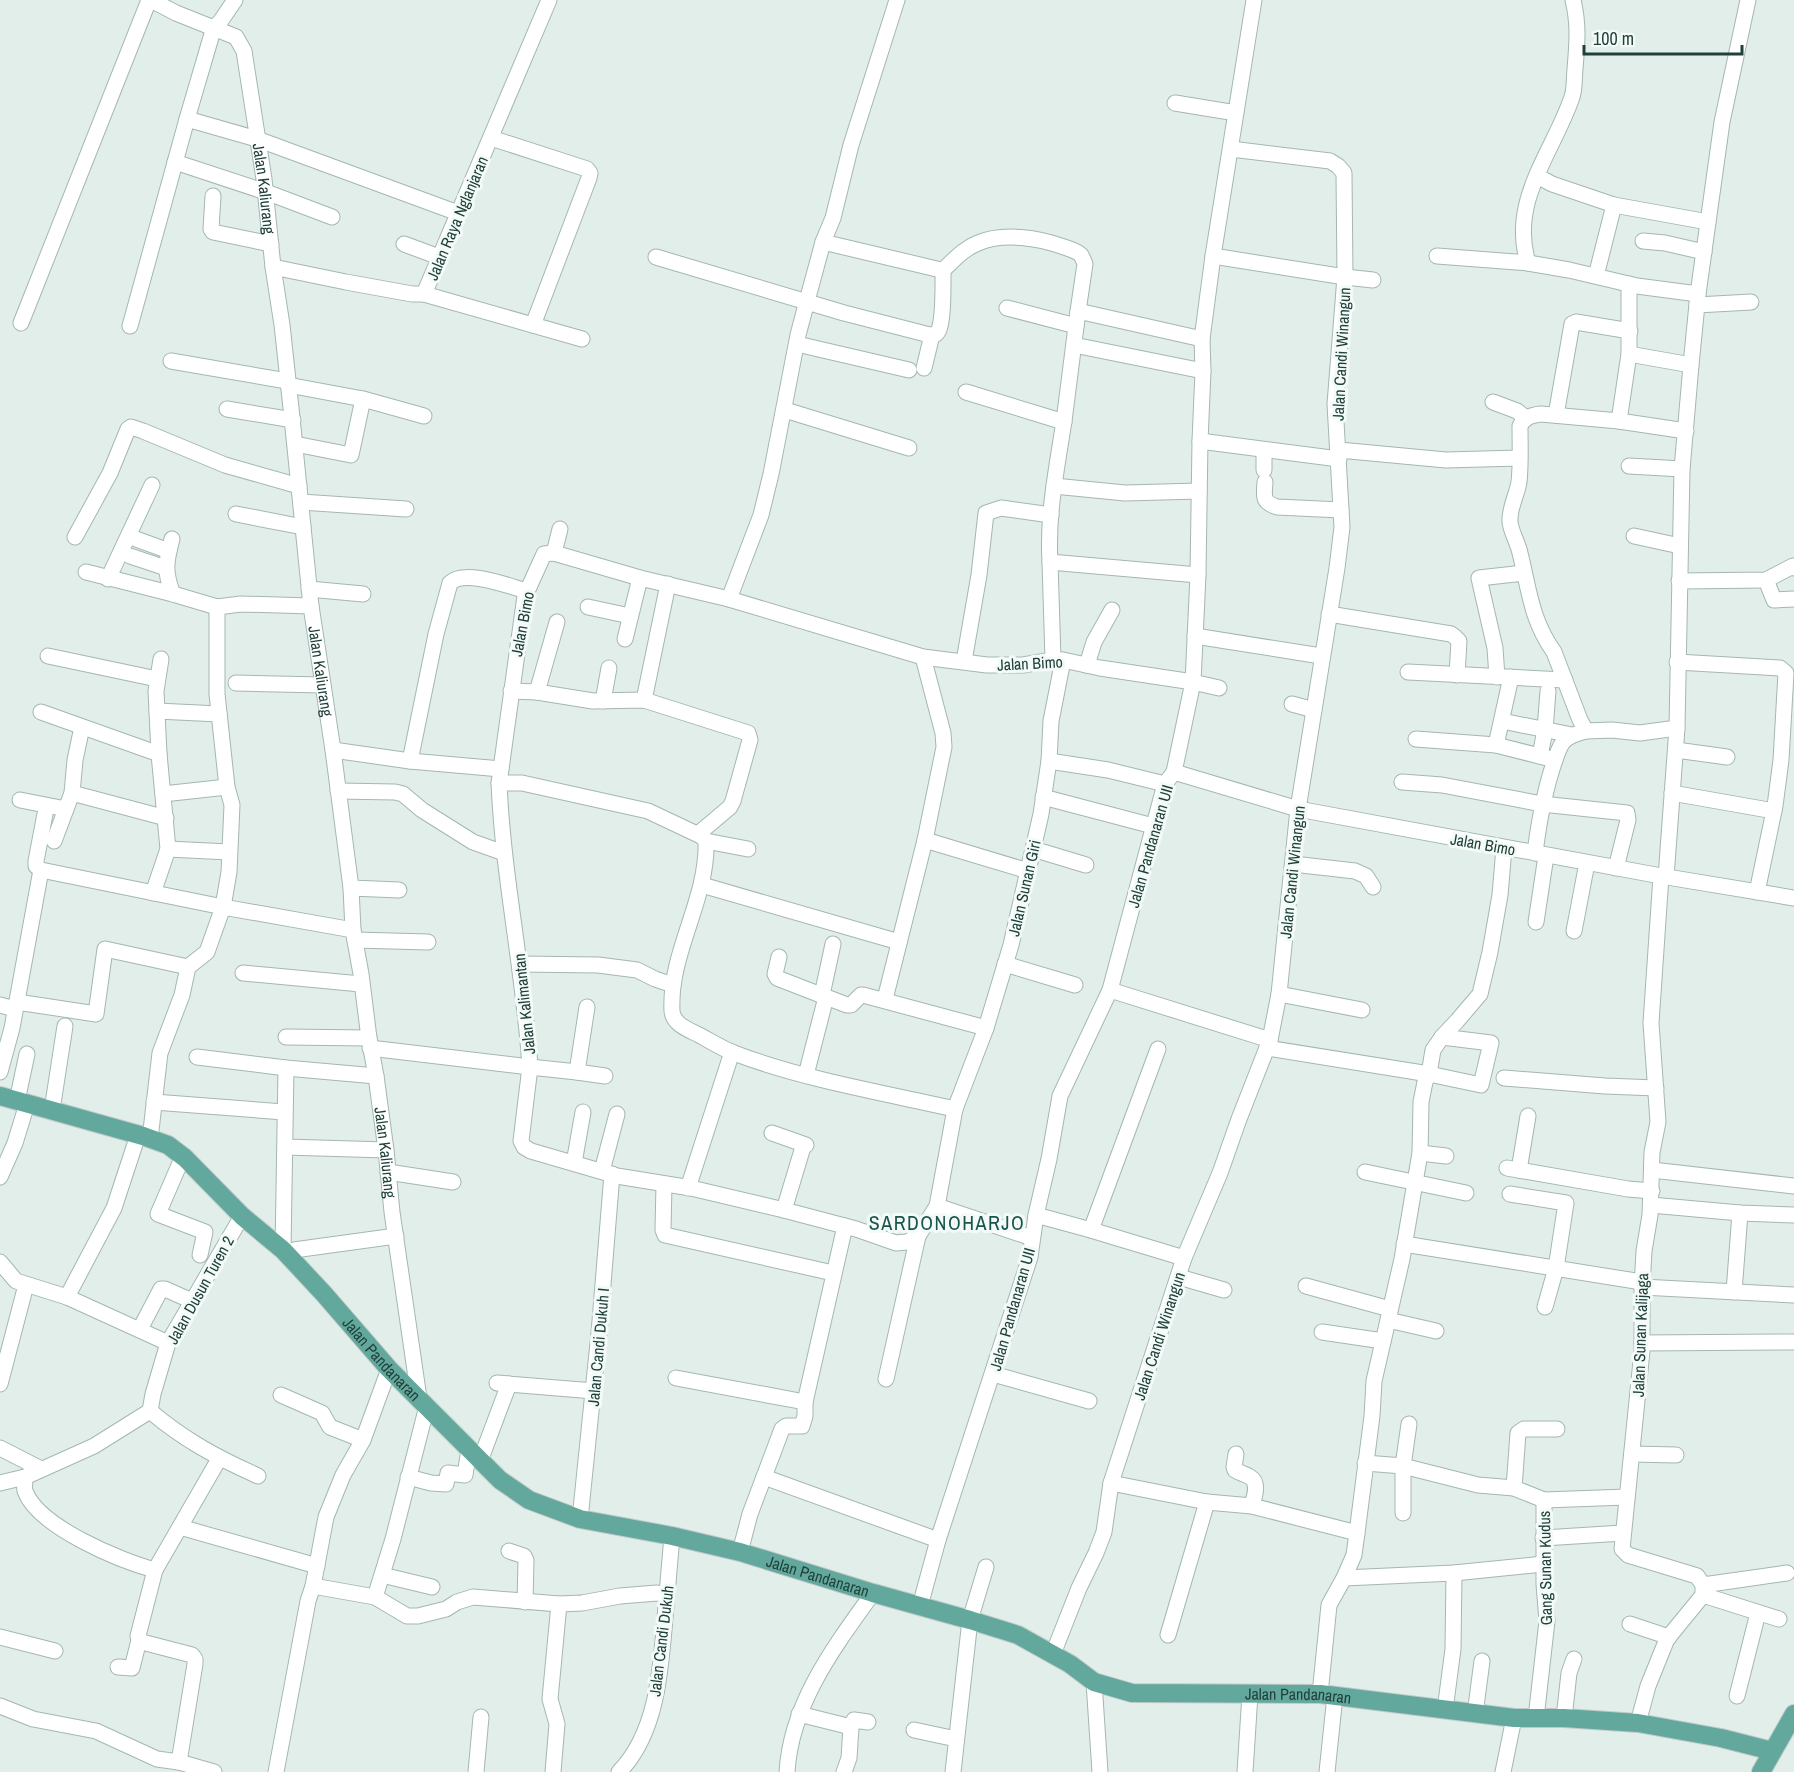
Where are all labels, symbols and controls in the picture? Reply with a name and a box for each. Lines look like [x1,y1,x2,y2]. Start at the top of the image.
scale bar [1584,18,1742,56]
text: 100 m [1593,26,1634,51]
street label: Jalan Kaliurang [248,142,281,236]
street label: Jalan Raya Nglanjaran [421,153,493,283]
street label: Jalan Candi Winangun [1327,287,1355,421]
street label: Jalan Bimo [505,590,539,658]
street label: Jalan Kaliurang [303,624,339,719]
street label: Jalan Bimo [997,650,1063,676]
street label: Jalan Pandanaran UII [1122,782,1178,910]
street label: Jalan Candi Winangun [1274,804,1310,940]
street label: Jalan Bimo [1449,827,1517,861]
street label: Jalan Sunan Giri [1002,838,1046,938]
street label: Jalan Kalimantan [508,952,540,1056]
street label: Jalan Kaliurang [369,1106,402,1200]
district label: SARDONOHARJO [869,1209,1025,1236]
street label: Jalan Dusun Turen 2 [161,1232,239,1348]
street label: Jalan Pandanaran UII [984,1245,1040,1373]
street label: Jalan Candi Winangun [1128,1269,1190,1403]
street label: Jalan Sunan Kalijaga [1627,1272,1653,1397]
street label: Jalan Candi Dukuh I [582,1287,614,1407]
street label: Jalan Pandanaran [338,1312,426,1406]
street label: Gang Sunan Kudus [1533,1511,1557,1625]
street label: Jalan Pandanaran [764,1550,872,1602]
street label: Jalan Candi Dukuh [643,1584,679,1698]
street label: Jalan Pandanaran [1245,1683,1353,1709]

